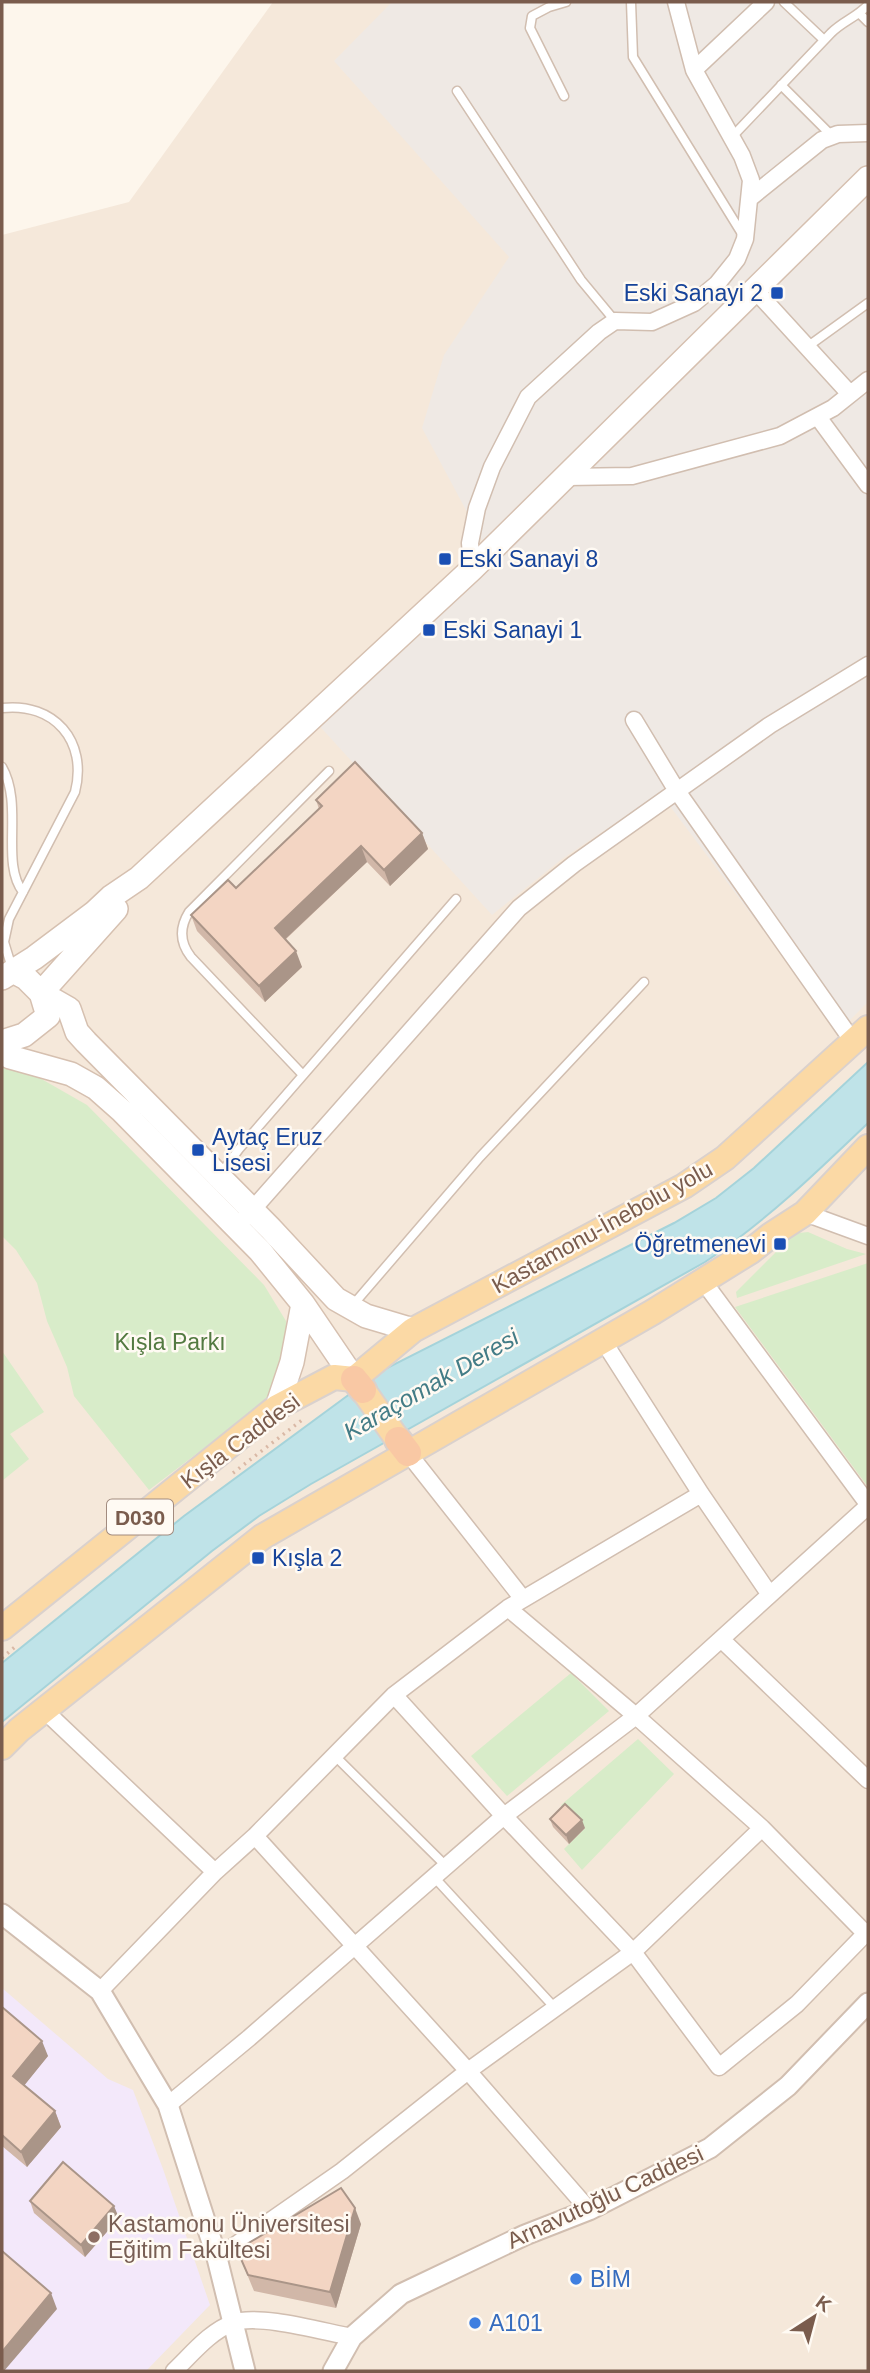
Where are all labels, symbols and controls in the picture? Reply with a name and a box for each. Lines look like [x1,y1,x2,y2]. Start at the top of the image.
place label: Eski Sanayi 2 [624,280,763,306]
marker: Eski Sanayi 2 [769,285,785,301]
place label: Eski Sanayi 8 [459,546,598,572]
marker: Eski Sanayi 8 [437,551,453,567]
place label: Eski Sanayi 1 [443,617,582,643]
marker: Eski Sanayi 1 [421,622,437,638]
place label: Aytaç Eruz Lisesi [212,1124,323,1176]
marker: Aytaç Eruz Lisesi [190,1142,206,1158]
street label: Kastamonu-İnebolu yolu [487,1155,717,1299]
place label: Öğretmenevi [634,1231,766,1257]
marker: Öğretmenevi [772,1236,788,1252]
water label: Karaçomak Deresi [339,1323,524,1445]
park label: Kışla Parkı [114,1329,226,1355]
street label: Kışla Caddesi [176,1388,304,1494]
road number: D030 [107,1500,173,1534]
place label: Kışla 2 [272,1545,342,1571]
marker: Kışla 2 [250,1550,266,1566]
street label: Arnavutoğlu Caddesi [503,2140,707,2254]
place label: Kastamonu Üniversitesi Eğitim Fakültesi [108,2211,350,2263]
marker: Kastamonu Üniversitesi Eğitim Fakültesi [86,2229,102,2245]
place label: BİM [590,2266,631,2292]
marker: BİM [568,2271,584,2287]
north arrow [779,2282,849,2352]
text: K [812,2291,836,2316]
place label: A101 [489,2310,543,2336]
marker: A101 [467,2315,483,2331]

